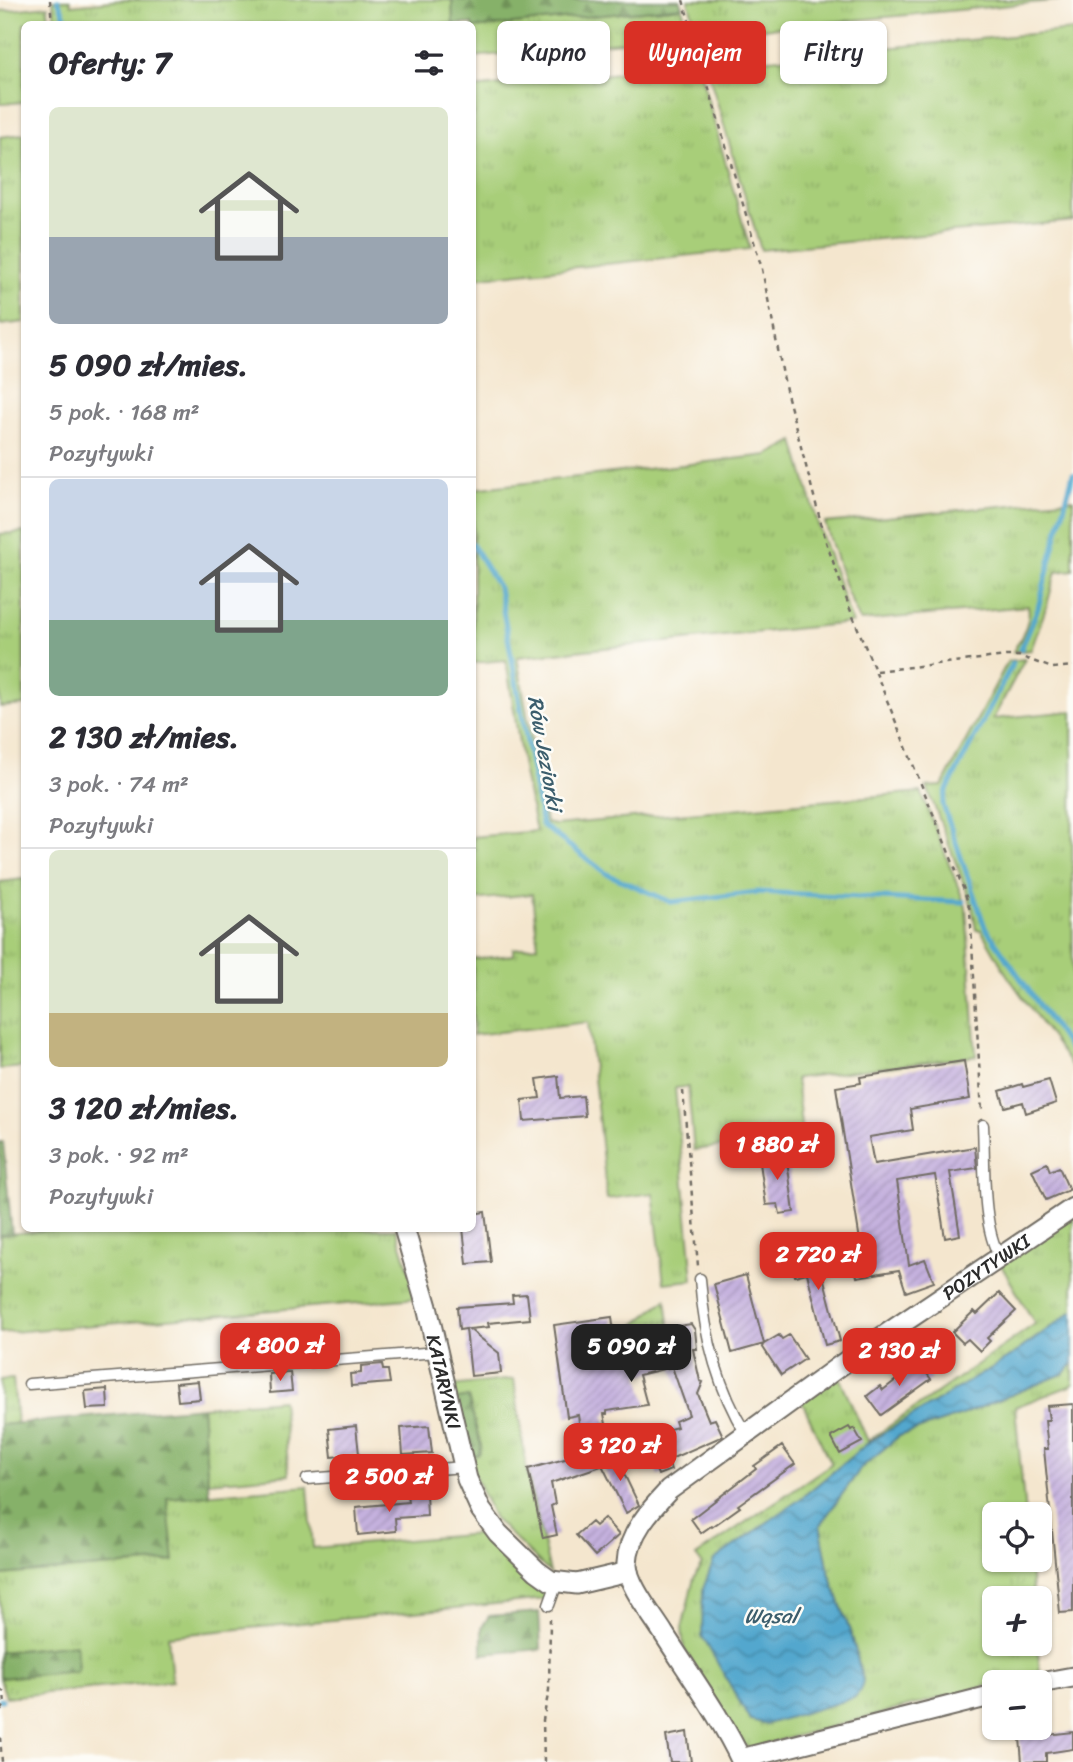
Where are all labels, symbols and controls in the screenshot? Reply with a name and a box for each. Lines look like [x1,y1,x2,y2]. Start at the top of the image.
chip: Kupno [497,21,610,84]
chip: Wynajem [624,21,766,84]
chip: Filtry [780,21,887,84]
text: Oferty: 7 [49,36,171,90]
icon: filters [410,44,448,82]
icon: home [186,153,312,279]
text: 5 090 zł/mies. [49,338,248,392]
text: 5 pok. · 168 m² [49,392,200,433]
text: Pozytywki [49,433,153,474]
icon: home [186,525,312,651]
water label: Rów Jeziorki [516,693,574,817]
text: 2 130 zł/mies. [49,710,239,764]
text: 3 pok. · 74 m² [49,764,189,805]
text: Pozytywki [49,805,153,846]
icon: home [186,896,312,1022]
text: 3 120 zł/mies. [49,1081,239,1135]
pin: 1 880 zł [705,1122,849,1182]
text: 1 880 zł [736,1124,818,1165]
text: 3 pok. · 92 m² [49,1135,189,1176]
text: Pozytywki [49,1176,153,1217]
street label: POZYTYWKI [935,1224,1039,1309]
pin: 2 720 zł [746,1232,890,1292]
text: 2 720 zł [776,1234,860,1275]
pin: 4 800 zł [208,1324,352,1383]
pin: 5 090 zł [559,1324,703,1384]
text: 4 800 zł [236,1325,324,1366]
text: 5 090 zł [587,1326,675,1367]
pin: 2 130 zł [827,1328,971,1388]
text: 2 130 zł [859,1330,939,1371]
street label: KATARYNKI [417,1331,471,1433]
pin: 3 120 zł [548,1424,692,1483]
text: 3 120 zł [580,1425,660,1466]
pin: 2 500 zł [317,1454,461,1514]
text: 2 500 zł [346,1456,432,1497]
map controls [982,1502,1052,1740]
button: locate [982,1502,1052,1572]
button: + [982,1586,1052,1656]
water label: Wąsal [745,1597,802,1635]
button: − [982,1670,1052,1740]

